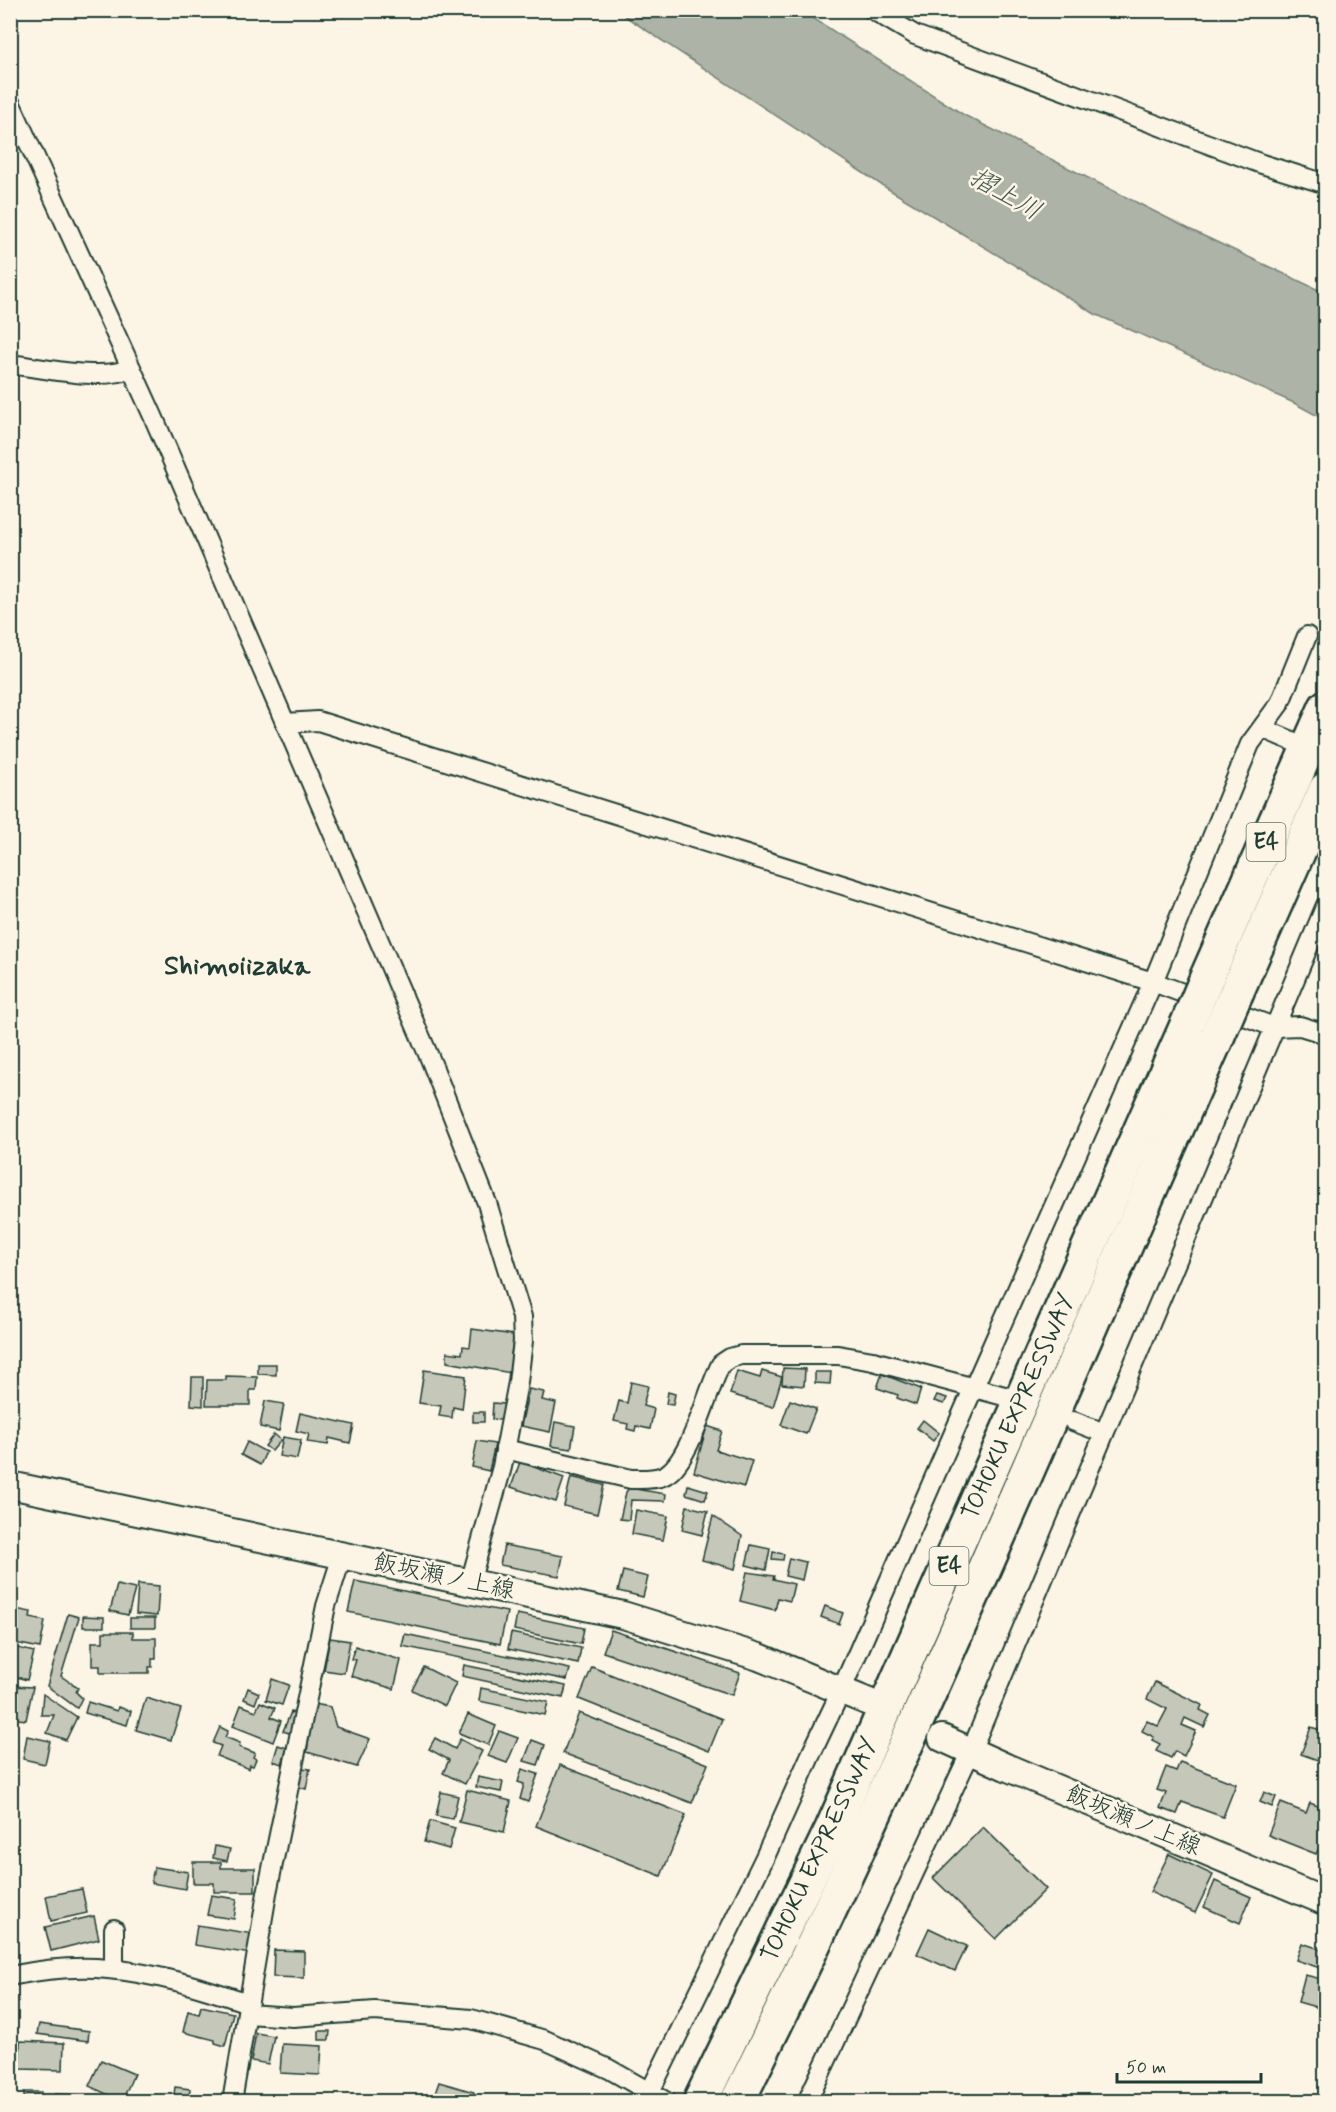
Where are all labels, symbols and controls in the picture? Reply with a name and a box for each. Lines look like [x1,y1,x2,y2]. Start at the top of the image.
water label: 摺上川 [963,161,1047,229]
road number: E4 [1246,823,1286,861]
district label: Shimoiizaka [164,949,311,984]
street label: TOHOKU EXPRESSWAY [955,1289,1083,1525]
street label: 飯坂瀬ノ上線 [370,1547,518,1607]
road number: E4 [930,1547,968,1585]
street label: TOHOKU EXPRESSWAY [754,1733,886,1967]
street label: 飯坂瀬ノ上線 [1061,1779,1205,1863]
scale bar [1117,2046,1261,2084]
text: 50 m [1126,2056,1166,2080]

